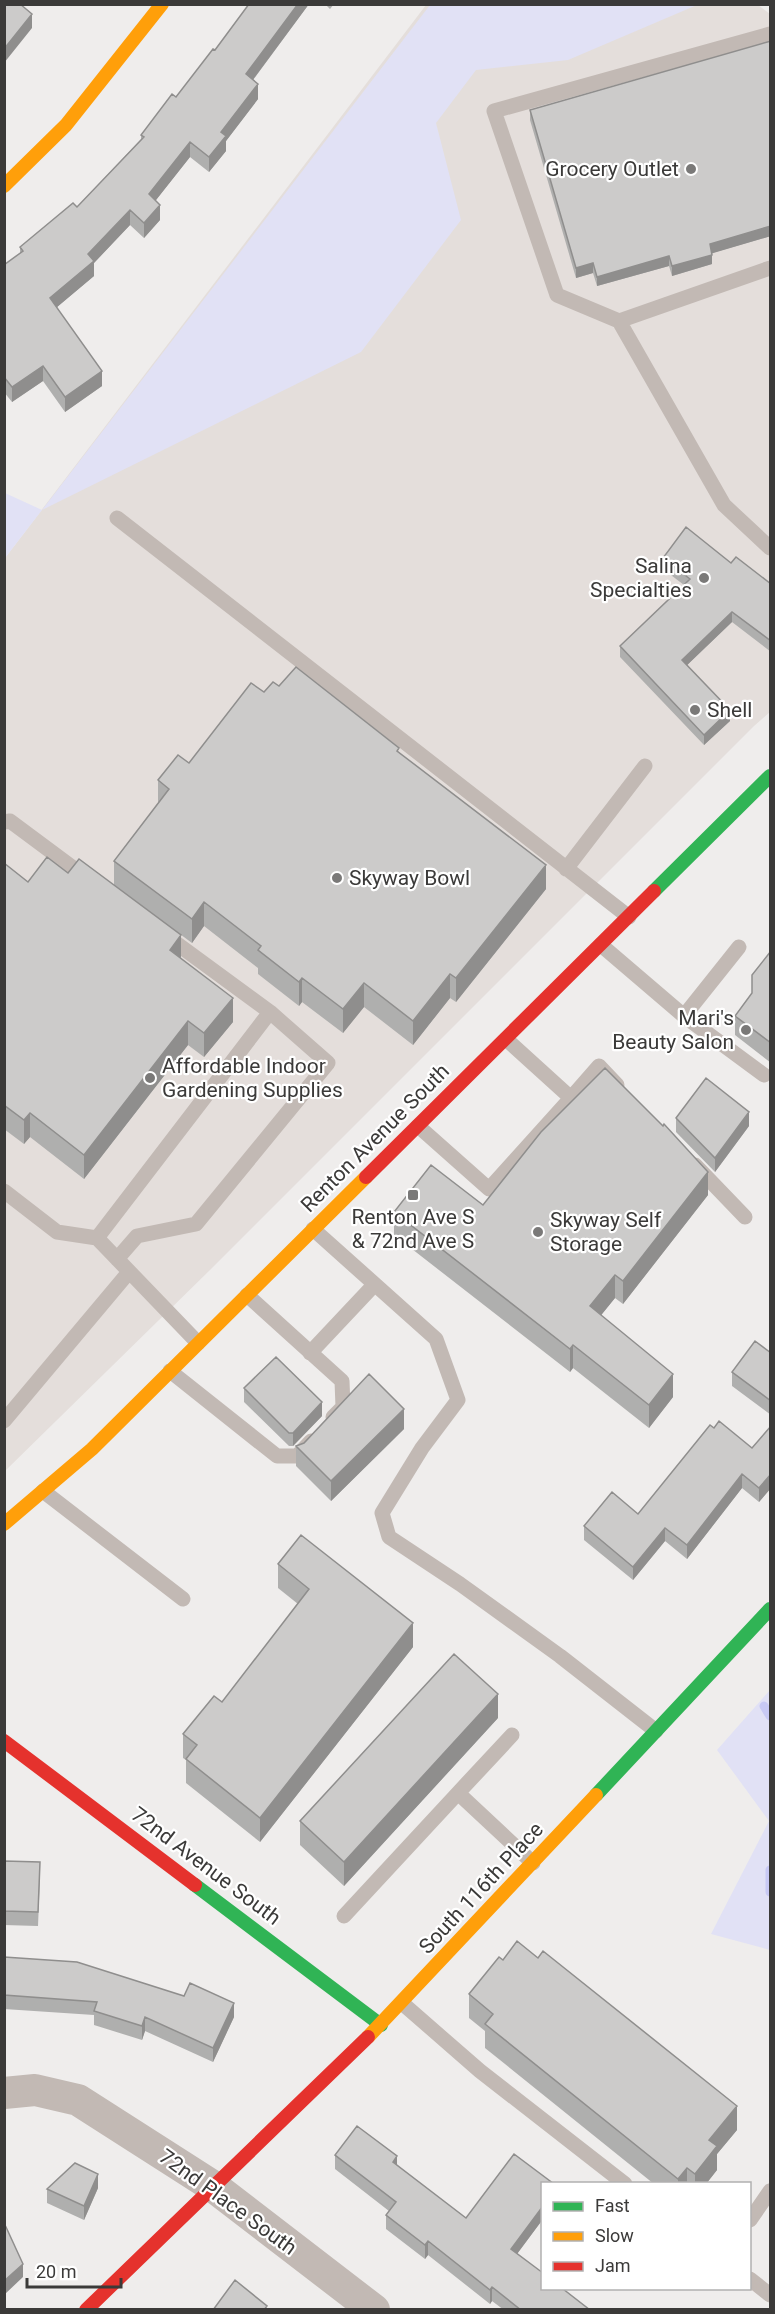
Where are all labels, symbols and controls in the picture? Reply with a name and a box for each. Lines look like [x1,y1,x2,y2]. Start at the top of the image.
place label: Grocery Outlet [545,157,679,181]
marker: Grocery Outlet [684,162,698,176]
place label: Salina Specialties [590,554,692,602]
marker: Salina Specialties [697,571,711,585]
place label: Shell [707,698,752,722]
marker: Shell [688,703,702,717]
place label: Skyway Bowl [349,866,470,890]
marker: Skyway Bowl [330,871,344,885]
place label: Mari's Beauty Salon [612,1006,734,1054]
marker: Mari's Beauty Salon [739,1023,753,1037]
place label: Affordable Indoor Gardening Supplies [162,1054,343,1102]
street label: Renton Avenue South [296,1059,454,1217]
marker: Affordable Indoor Gardening Supplies [143,1071,157,1085]
marker: Renton Ave S & 72nd Ave S [406,1188,420,1202]
place label: Renton Ave S & 72nd Ave S [351,1205,475,1253]
place label: Skyway Self Storage [550,1208,662,1256]
marker: Skyway Self Storage [531,1225,545,1239]
street label: 72nd Avenue South [127,1802,285,1930]
street label: South 116th Place [414,1817,548,1959]
street label: 72nd Place South [155,2144,301,2260]
legend [541,2182,751,2290]
text: Fast [595,2195,630,2216]
text: Slow [595,2225,634,2246]
scale bar [27,2251,122,2289]
text: Jam [595,2255,631,2276]
text: 20 m [36,2261,76,2282]

